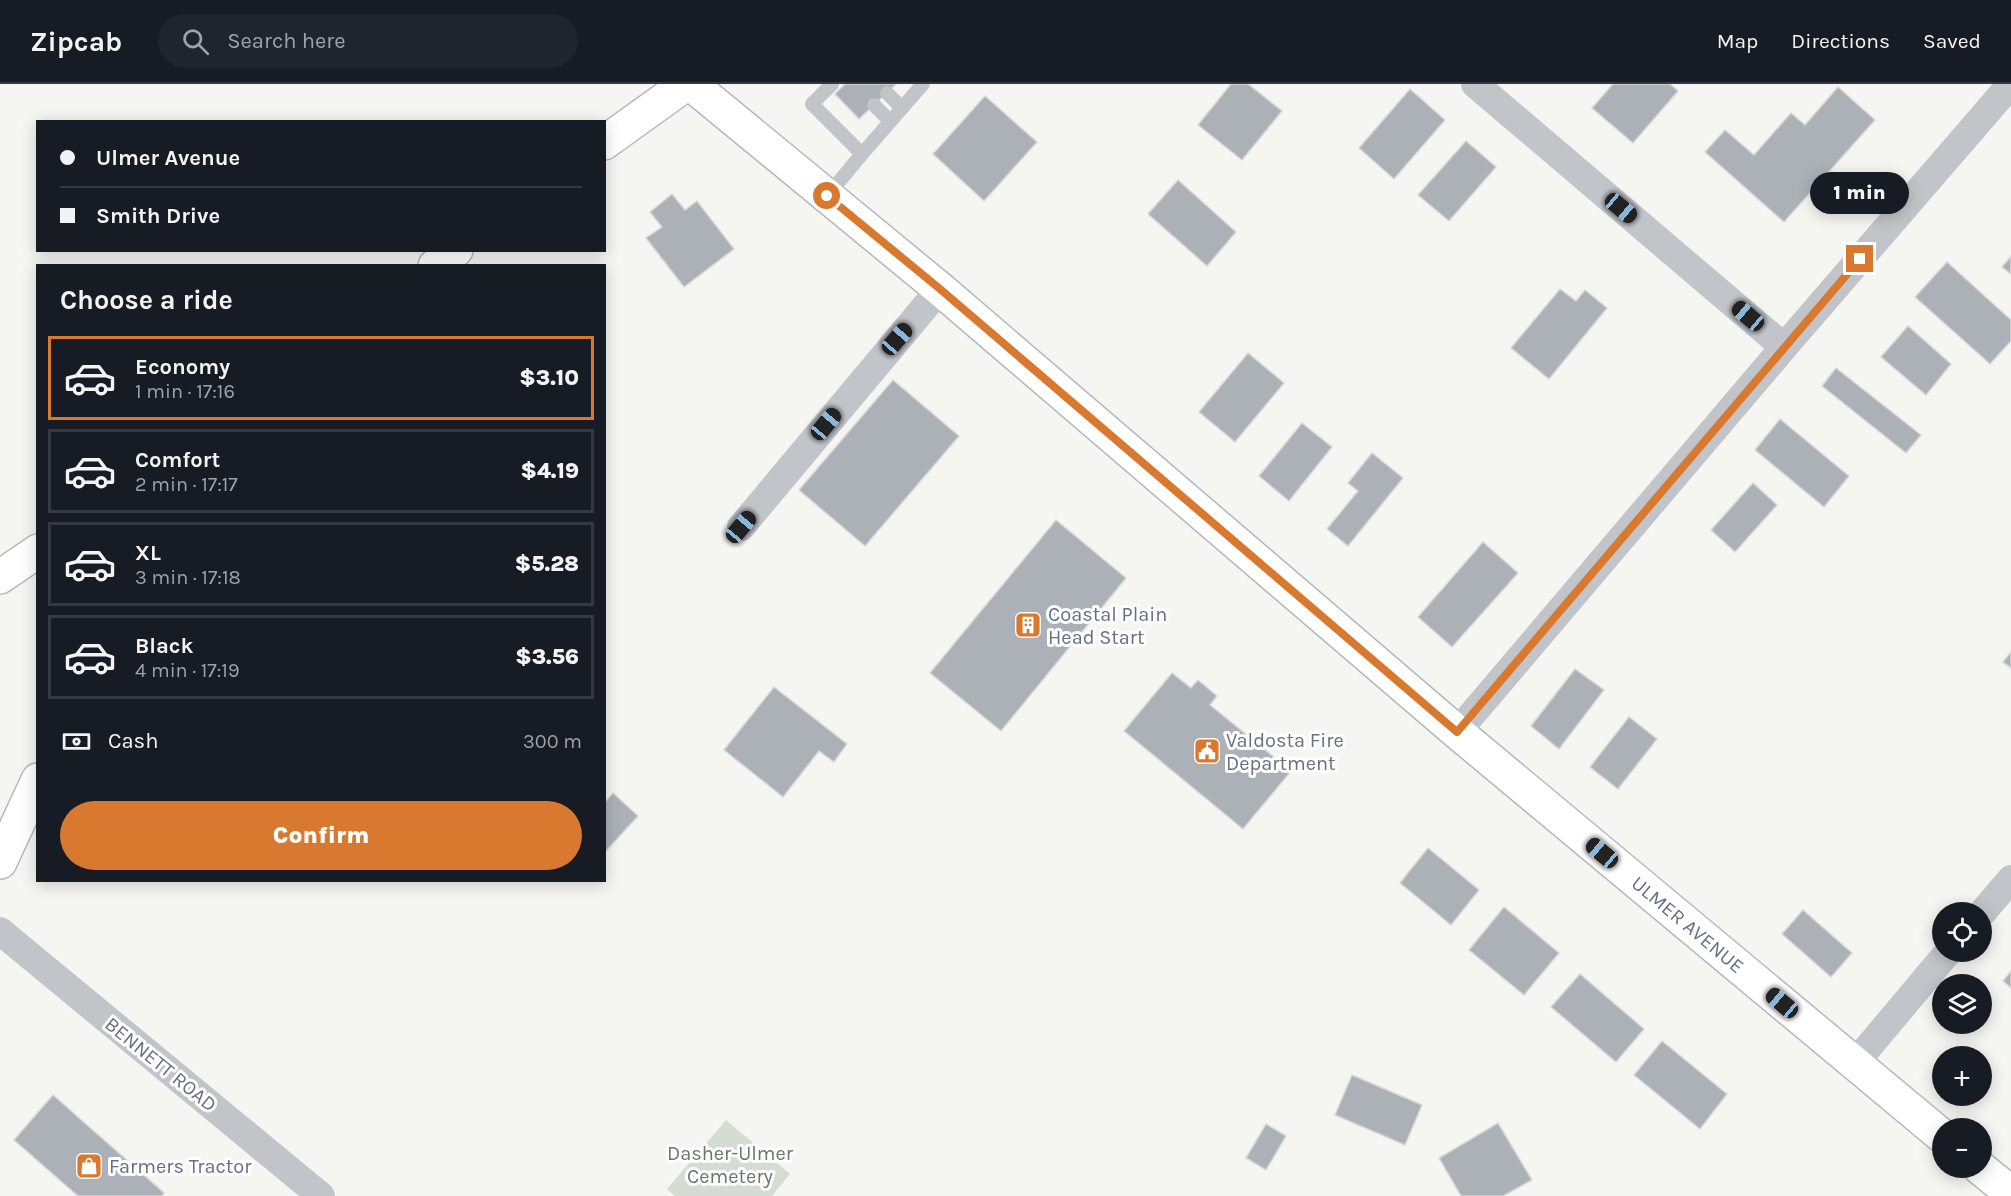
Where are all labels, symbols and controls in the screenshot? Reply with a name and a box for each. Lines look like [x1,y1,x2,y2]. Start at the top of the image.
search box [158,14,578,68]
text: Zipcab [30,25,122,58]
icon: search [179,25,212,58]
text: Search here [227,28,346,54]
text: Map [1717,29,1758,53]
text: Directions [1791,29,1890,53]
text: Saved [1923,29,1981,53]
text: Ulmer Avenue [96,145,240,171]
callout: 1 min [1810,172,1910,214]
text: 1 min [1833,181,1886,204]
route start [813,182,840,209]
car [1601,190,1641,226]
text: Smith Drive [96,203,220,229]
route end [1846,245,1873,272]
text: Choose a ride [60,284,233,316]
car [1728,298,1768,334]
car [878,320,916,358]
icon: car [63,351,117,405]
text: Economy [135,354,230,380]
text: $3.10 [519,365,579,391]
text: 1 min · 17:16 [135,380,235,403]
car [808,404,844,444]
icon: car [63,444,117,498]
text: Comfort [135,447,220,473]
text: $4.19 [520,458,579,484]
text: 2 min · 17:17 [135,473,238,496]
car [723,507,759,547]
icon: car [63,537,117,591]
text: XL [135,540,161,566]
text: $5.28 [515,551,579,577]
text: 3 min · 17:18 [135,566,241,589]
place label: Coastal Plain Head Start [1048,603,1167,649]
building icon: Coastal Plain Head Start [1013,610,1043,640]
icon: car [63,630,117,684]
text: Black [135,633,194,659]
text: $3.56 [515,644,579,670]
text: 4 min · 17:19 [135,659,240,682]
icon: cash [60,725,93,758]
text: Cash [108,728,158,754]
place label: Valdosta Fire Department [1226,729,1344,775]
text: 300 m [523,730,582,753]
public building icon: Valdosta Fire Department [1192,736,1222,766]
button: Confirm [60,801,582,870]
car [1582,835,1622,871]
street label: ULMER AVENUE [1627,871,1748,978]
map controls [1932,902,1992,1178]
button: locate [1932,902,1992,962]
button: layers [1932,974,1992,1034]
car [1762,985,1802,1021]
street label: BENNETT ROAD [100,1012,221,1116]
button: + [1932,1046,1992,1106]
button: − [1932,1118,1992,1178]
park label: Dasher-Ulmer Cemetery [667,1142,794,1188]
shop icon: Farmers Tractor [74,1151,104,1181]
place label: Farmers Tractor [109,1155,252,1178]

